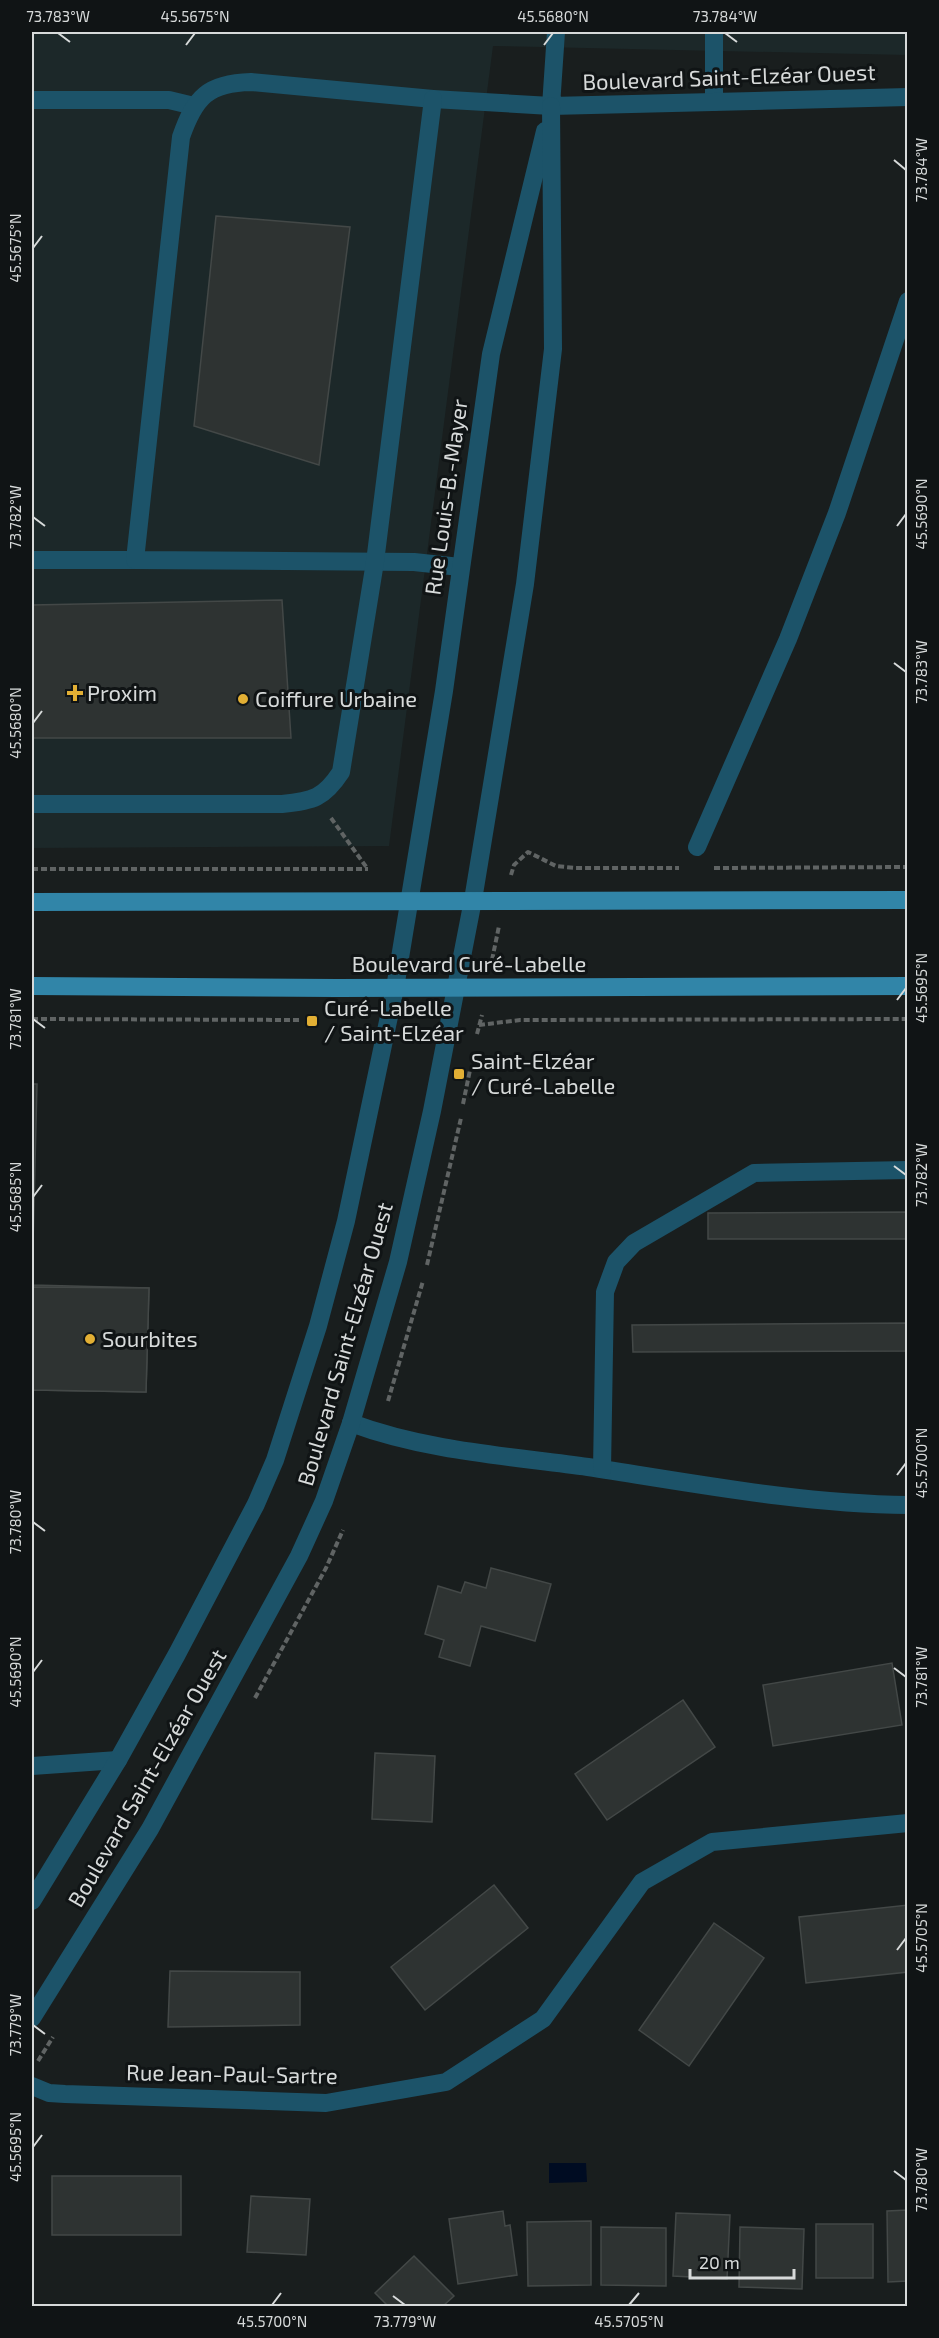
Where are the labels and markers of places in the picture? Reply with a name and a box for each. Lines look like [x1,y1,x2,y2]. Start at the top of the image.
place label: Proxim [87,679,157,705]
place label: Coiffure Urbaine [255,685,417,711]
marker: Proxim [68,686,82,700]
marker: Coiffure Urbaine [236,692,250,706]
place label: Curé-Labelle / Saint-Elzéar [324,994,464,1045]
marker: Curé-Labelle / Saint-Elzéar [305,1014,319,1028]
place label: Saint-Elzéar / Curé-Labelle [471,1047,615,1098]
marker: Saint-Elzéar / Curé-Labelle [452,1067,466,1081]
place label: Sourbites [102,1325,198,1351]
marker: Sourbites [83,1332,97,1346]

